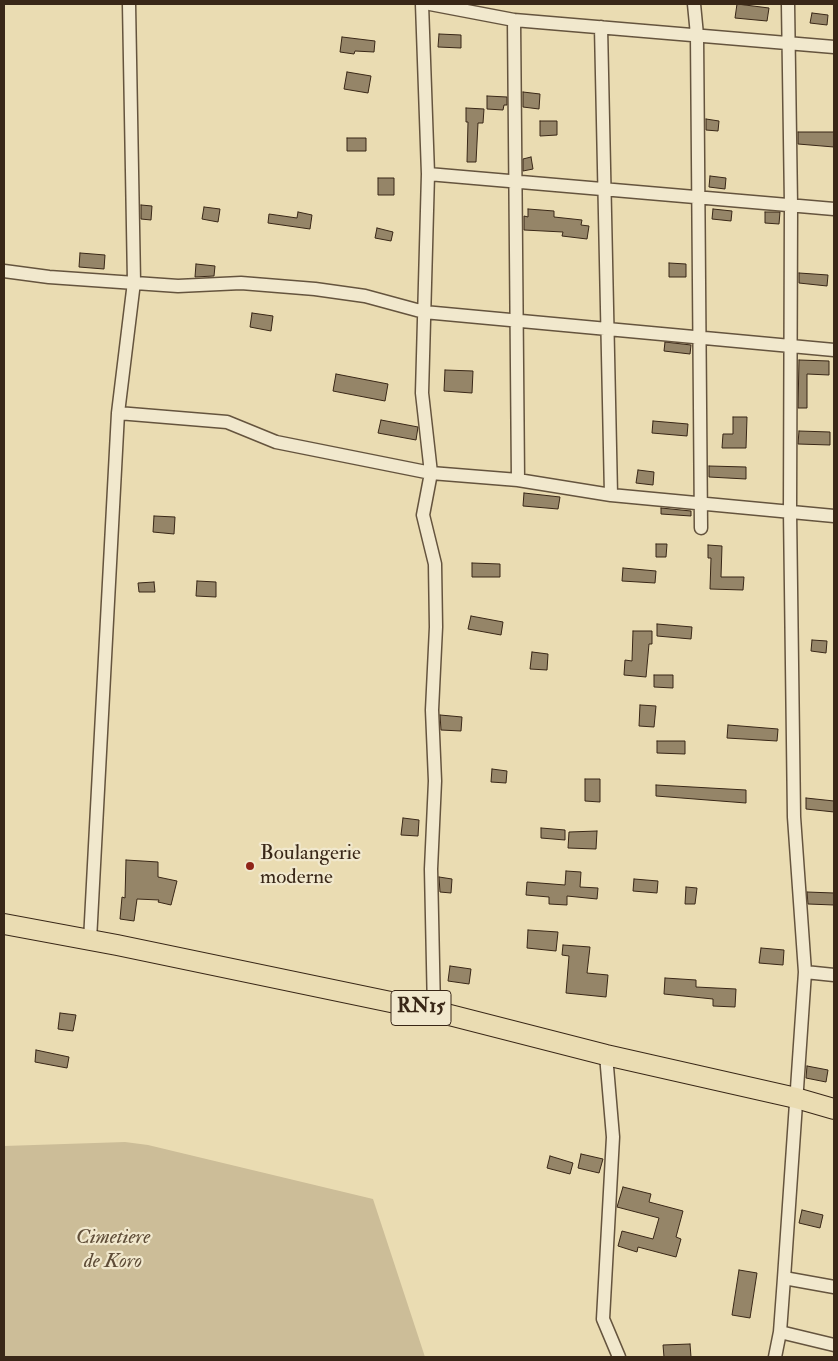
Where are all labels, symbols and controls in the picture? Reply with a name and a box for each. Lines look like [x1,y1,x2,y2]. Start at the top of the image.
place label: Boulangerie moderne [260,841,361,891]
marker: Boulangerie moderne [244,860,256,872]
road number: RN15 [391,990,451,1026]
park label: Cimetiere de Koro [76,1225,150,1275]

